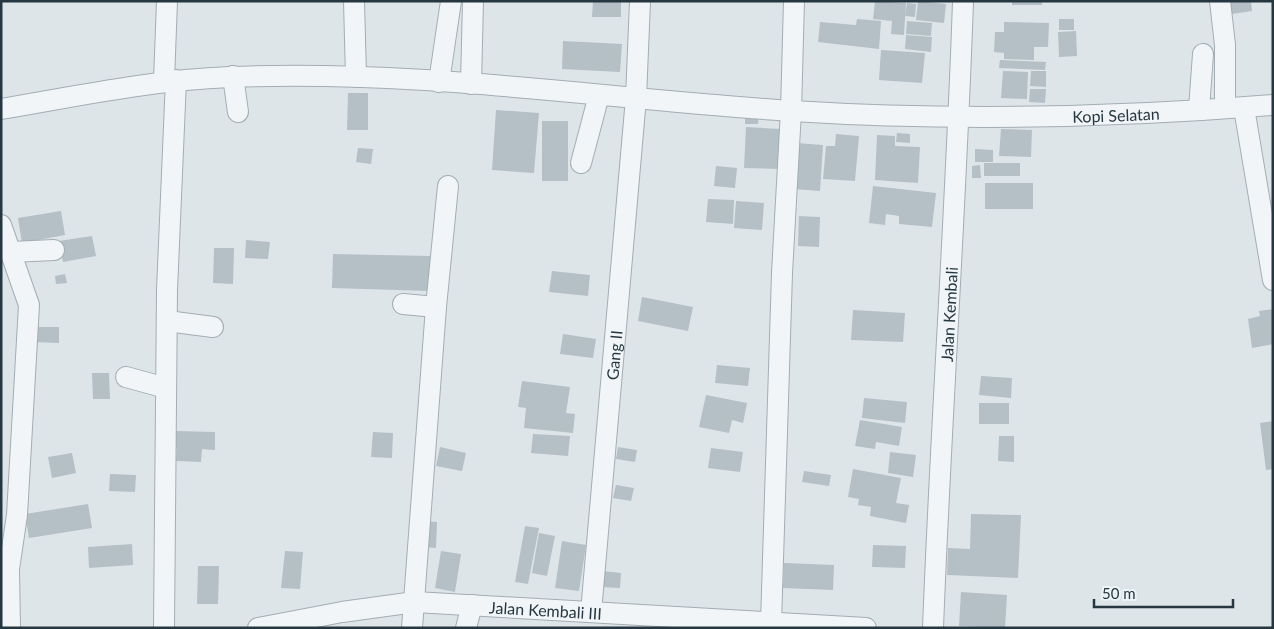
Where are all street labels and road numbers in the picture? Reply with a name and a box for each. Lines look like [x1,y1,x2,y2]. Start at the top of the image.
street label: Kopi Selatan [1072,103,1160,125]
street label: Jalan Kembali [936,266,960,363]
street label: Gang II [602,329,625,381]
street label: Jalan Kembali III [489,597,603,622]

